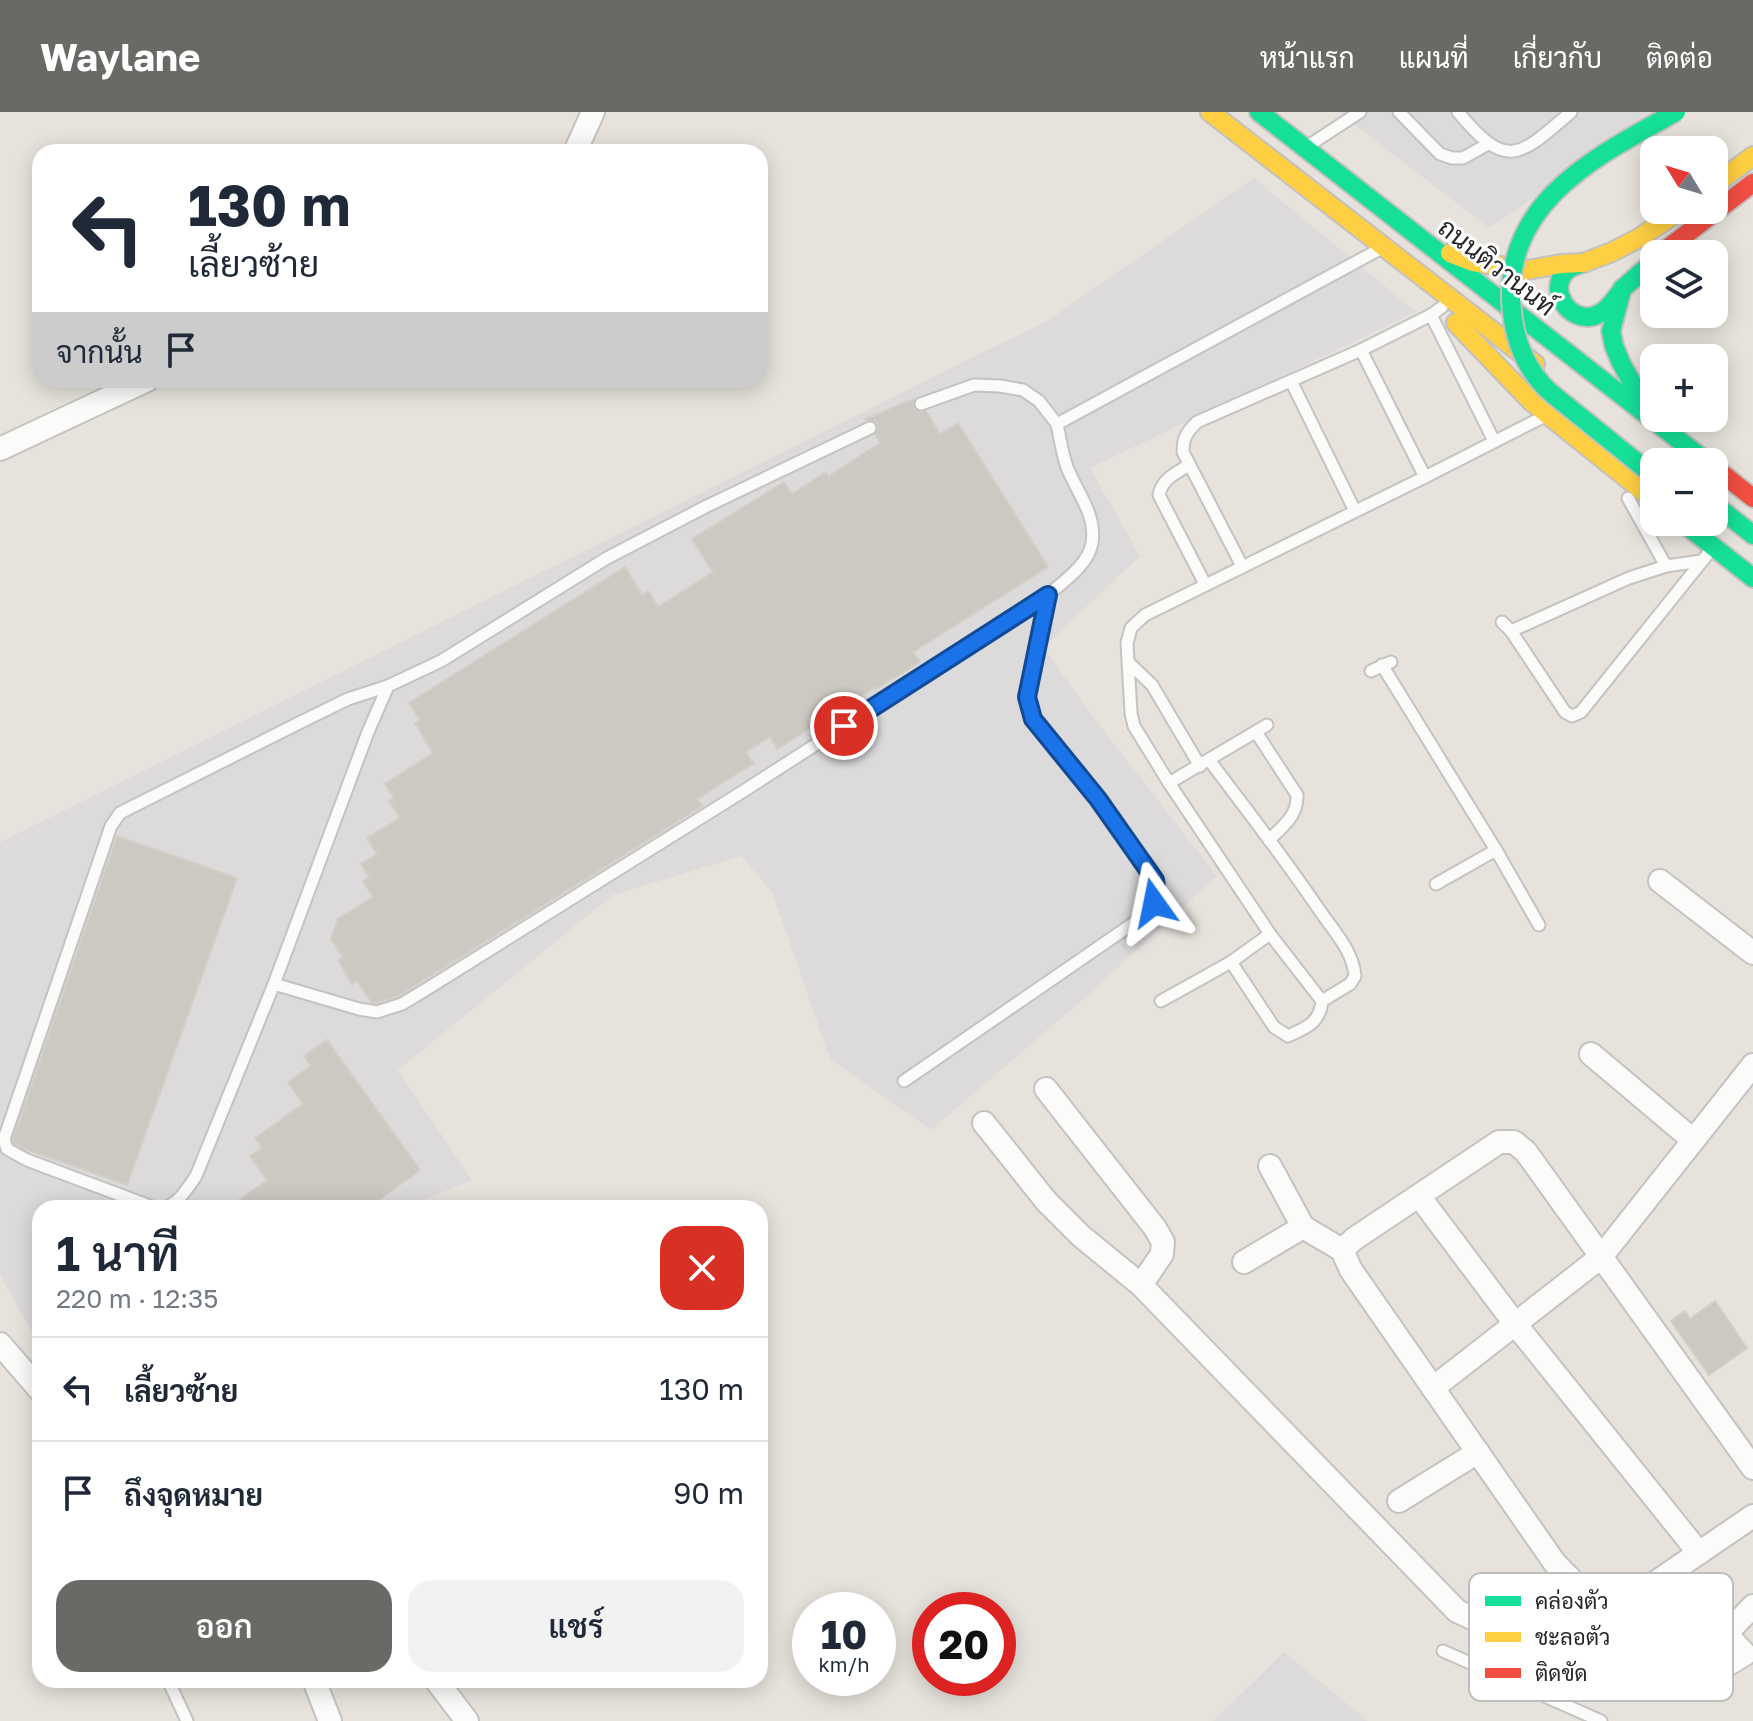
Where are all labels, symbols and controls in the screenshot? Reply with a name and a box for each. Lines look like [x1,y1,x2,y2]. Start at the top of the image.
text: Waylane [40,34,201,79]
text: หน้าแรก [1260,41,1355,74]
text: แผนที่ [1399,41,1469,74]
text: เกี่ยวกับ [1513,41,1602,74]
text: ติดต่อ [1646,41,1713,74]
north arrow [1640,136,1728,224]
map controls [1640,136,1728,536]
text: 130 m [188,171,350,238]
icon: left [56,176,160,280]
street label: ถนนติวานนท์ [1433,210,1563,322]
button: layers [1640,240,1728,328]
text: เลี้ยวซ้าย [188,242,319,285]
icon: arrive [159,328,203,372]
text: จากนั้น [56,334,143,370]
button: + [1640,344,1728,432]
button: − [1640,448,1728,536]
pin [810,692,878,760]
icon: arrive [822,704,866,748]
position arrow [1112,861,1196,945]
text: 1 นาที [56,1224,180,1282]
button: close [660,1226,744,1310]
text: 220 m · 12:35 [56,1283,218,1314]
icon: left [56,1367,100,1411]
text: 130 m [659,1371,744,1407]
text: เลี้ยวซ้าย [124,1373,238,1409]
icon: arrive [56,1471,100,1515]
text: 90 m [673,1475,744,1511]
text: ถึงจุดหมาย [124,1477,263,1513]
legend [1469,1573,1733,1701]
button: ออก [56,1580,392,1672]
button: แชร์ [408,1580,744,1672]
text: คล่องตัว [1535,1587,1609,1614]
speed limit sign: 20 [912,1592,1016,1696]
text: 10 [821,1610,867,1658]
text: ชะลอตัว [1535,1623,1610,1650]
text: km/h [819,1652,869,1676]
text: ติดขัด [1535,1659,1587,1686]

